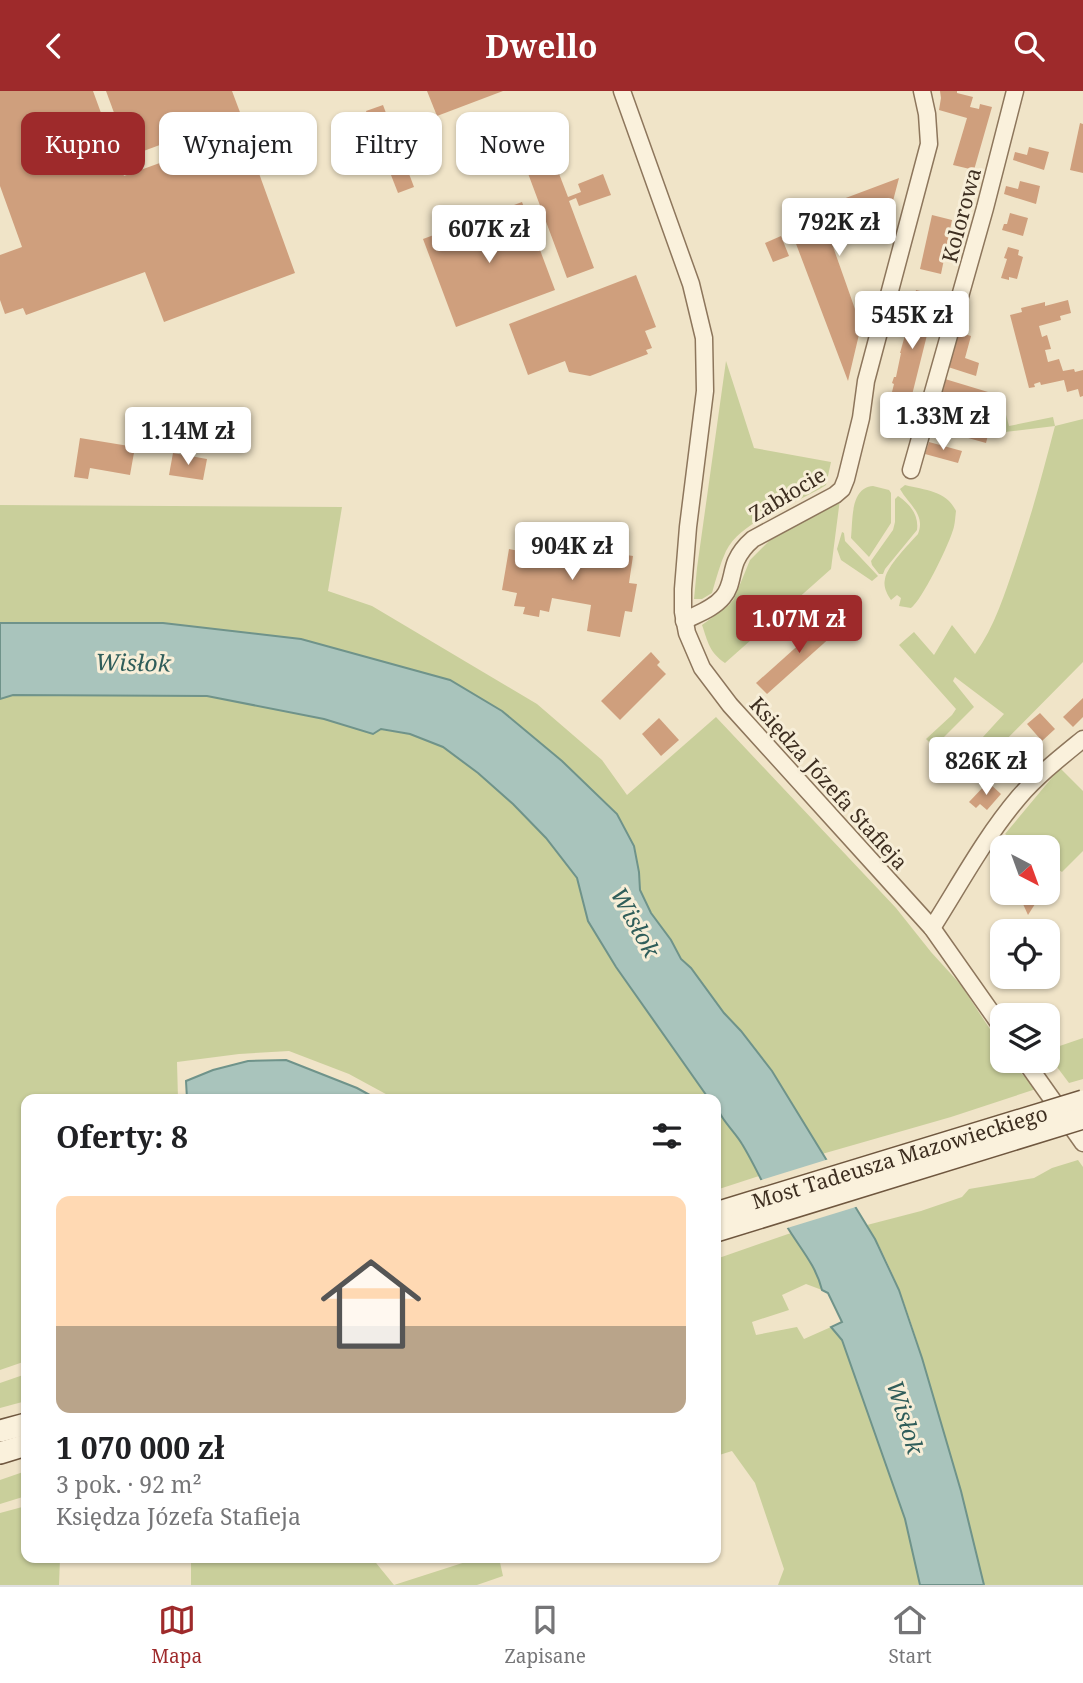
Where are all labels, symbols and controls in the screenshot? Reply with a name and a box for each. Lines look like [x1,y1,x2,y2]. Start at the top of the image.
text: Dwello [485,24,598,67]
icon: back [35,27,73,65]
icon: search [1010,27,1048,65]
chip: Kupno [21,112,145,175]
chip: Wynajem [159,112,317,175]
chip: Filtry [331,112,442,175]
chip: Nowe [456,112,569,175]
street label: Kolorowa [935,165,987,265]
pin: 792K zł [774,199,904,258]
pin: 607K zł [424,205,554,265]
text: 792K zł [798,205,880,237]
text: 607K zł [448,212,530,244]
pin: 545K zł [847,292,977,351]
text: 545K zł [871,298,953,330]
pin: 1.33M zł [871,393,1015,452]
text: 1.33M zł [896,399,990,431]
pin: 1.14M zł [116,407,260,467]
text: 1.14M zł [141,414,235,446]
street label: Zabłocie [744,460,830,528]
pin: 904K zł [507,523,637,582]
text: 904K zł [531,529,613,561]
pin: 1.07M zł [727,595,871,655]
text: 1.07M zł [752,602,846,634]
water label: Wisłok [95,645,172,679]
street label: Księdza Józefa Stafieja [744,691,914,875]
pin: 826K zł [921,737,1051,797]
text: 826K zł [945,744,1027,776]
north arrow [990,835,1060,905]
map controls [990,835,1060,1073]
water label: Wisłok [604,881,669,964]
button: locate [990,919,1060,989]
button: layers [990,1003,1060,1073]
street label: Most Tadeusza Mazowieckiego [748,1099,1051,1215]
text: Oferty: 8 [56,1116,188,1157]
icon: filters [648,1117,686,1155]
icon: home [308,1241,434,1367]
water label: Wisłok [880,1376,933,1459]
text: 1 070 000 zł [56,1427,224,1468]
text: 3 pok. · 92 m² [56,1468,202,1500]
text: Księdza Józefa Stafieja [56,1500,301,1532]
tab: Mapa [151,1601,202,1669]
tab: Zapisane [505,1601,586,1669]
tab: Start [888,1601,932,1669]

